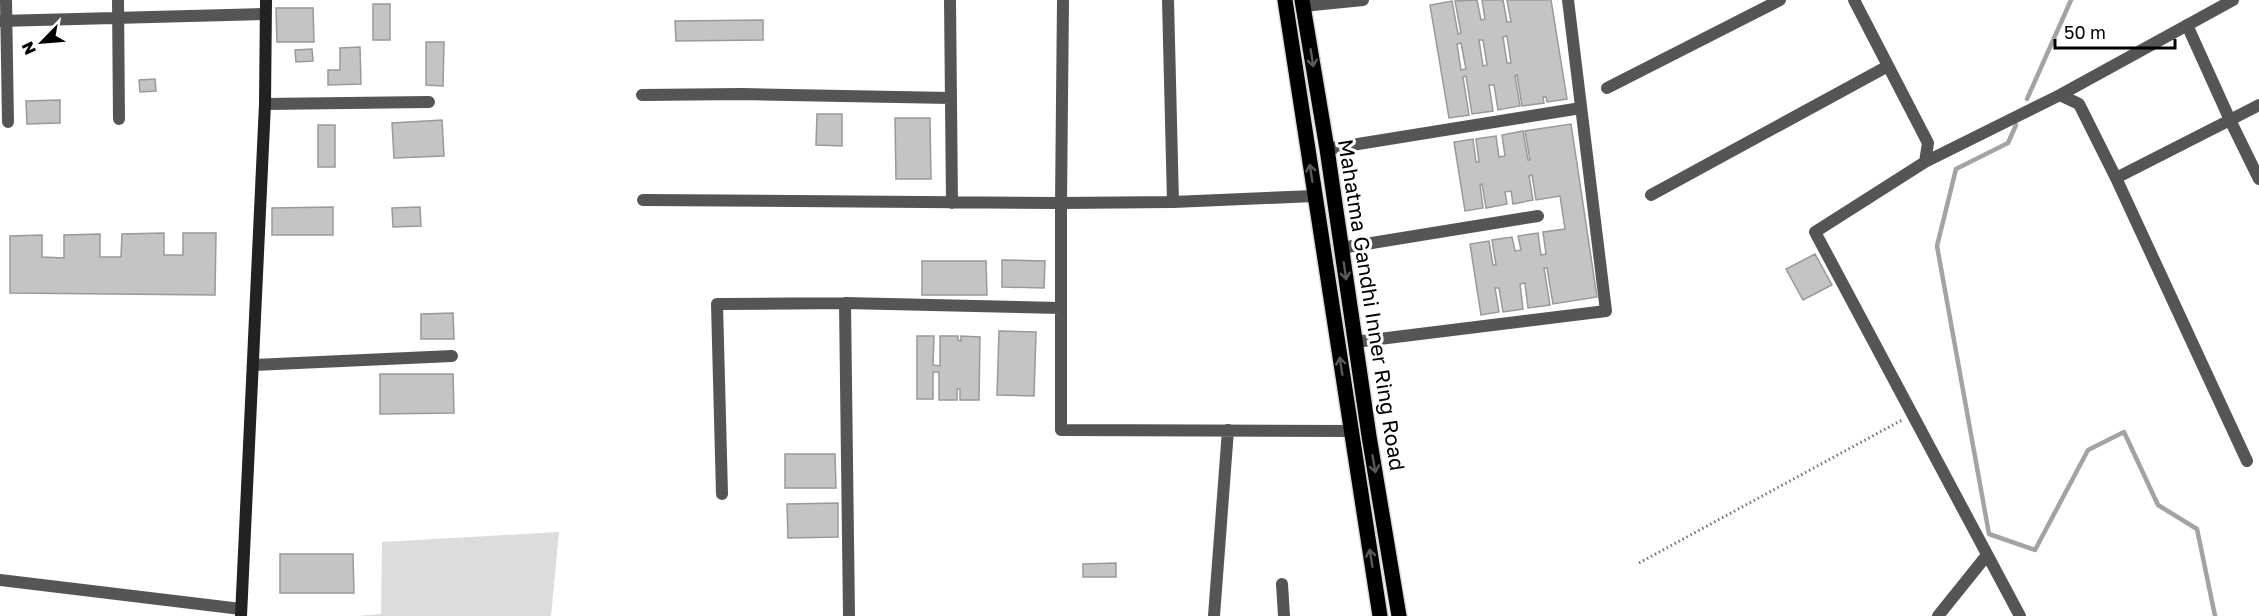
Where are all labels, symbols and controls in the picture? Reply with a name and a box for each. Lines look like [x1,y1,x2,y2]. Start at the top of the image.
north arrow [12,12,72,72]
scale bar [2055,12,2175,50]
text: 50 m [2064,21,2106,43]
text: N [17,39,40,58]
one-way arrow [1306,47,1317,67]
street label: Mahatma Gandhi Inner Ring Road [1333,137,1411,473]
one-way arrow [1305,164,1316,183]
one-way arrow [1339,261,1350,281]
one-way arrow [1335,356,1346,376]
one-way arrow [1369,454,1380,473]
one-way arrow [1365,549,1376,569]

